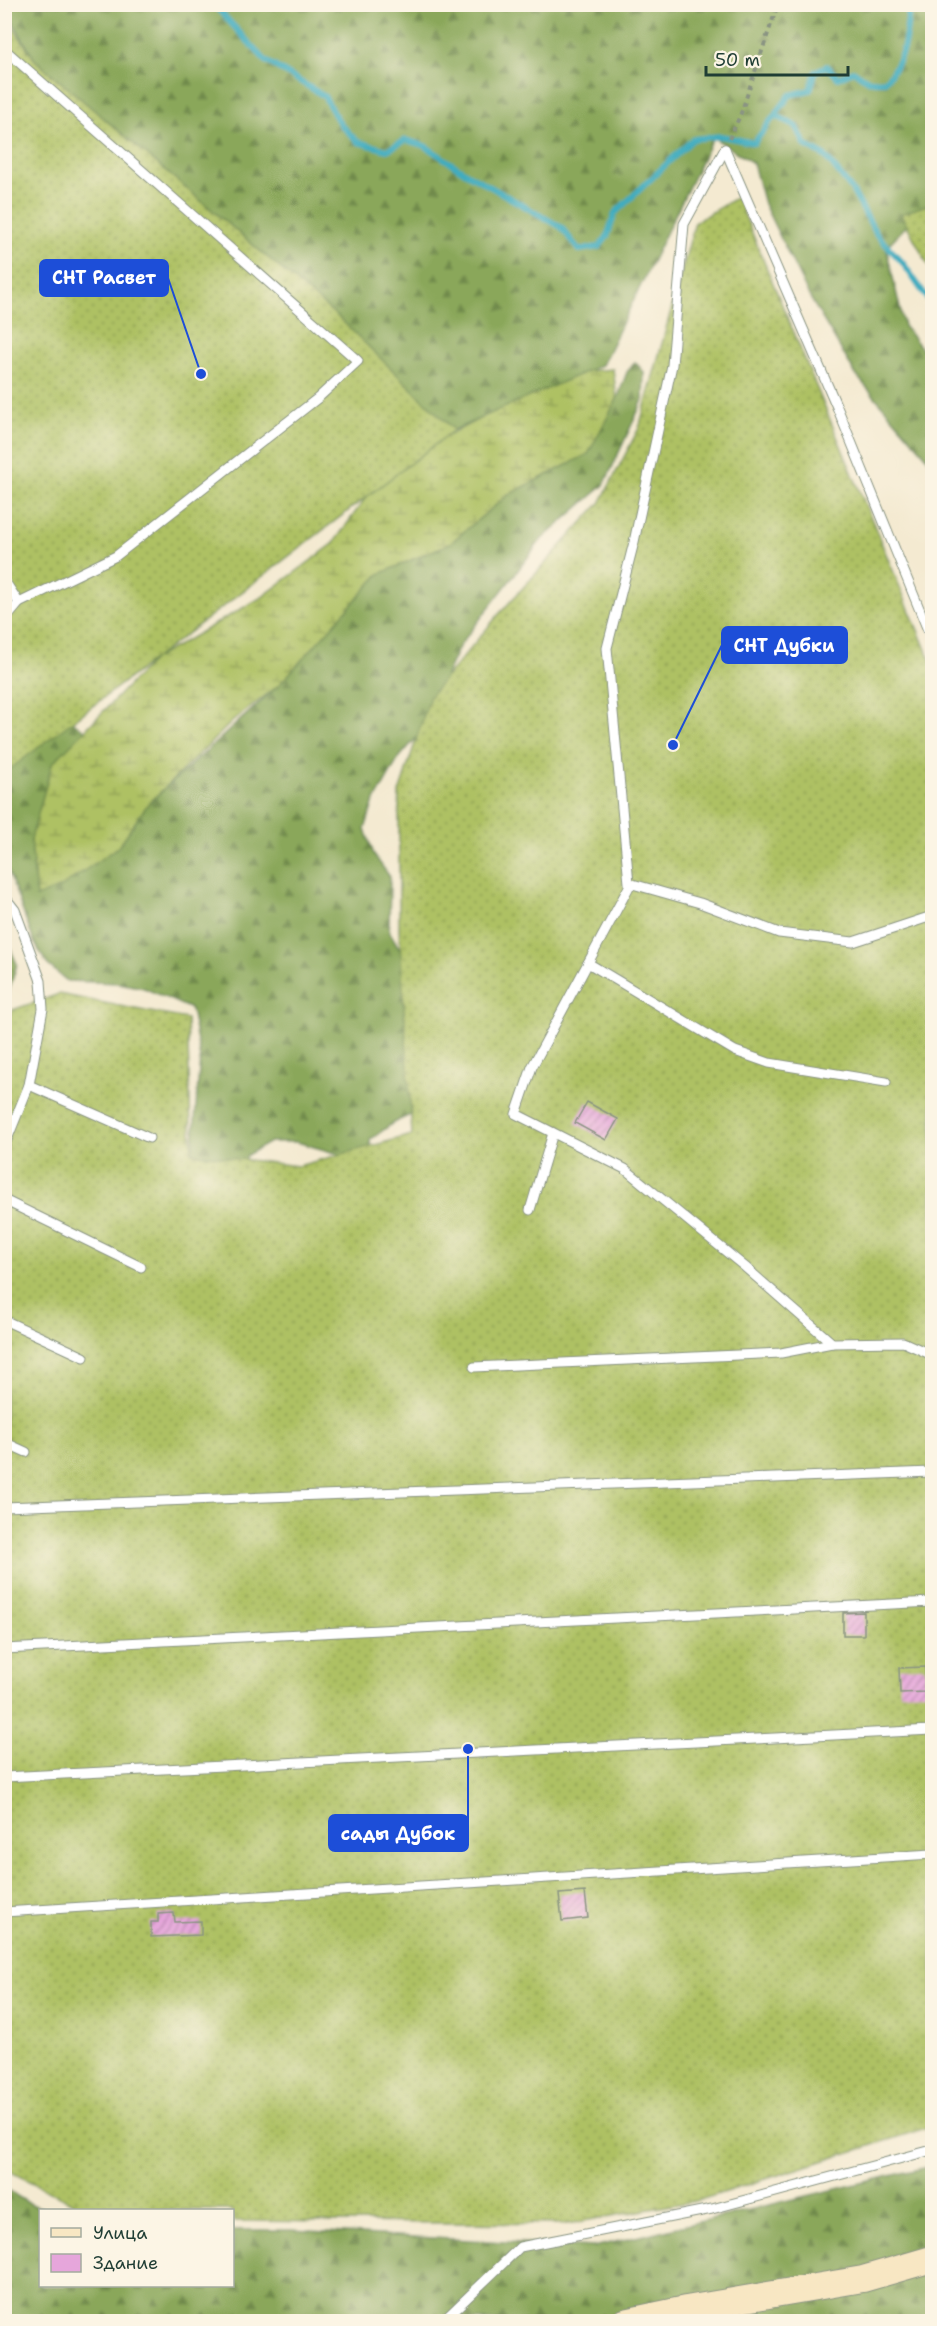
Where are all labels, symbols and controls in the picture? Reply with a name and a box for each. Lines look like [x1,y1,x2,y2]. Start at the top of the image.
scale bar [706,39,848,77]
text: 50 m [715,48,760,72]
callout: СНТ Расвет [40,260,168,296]
text: СНТ Расвет [52,266,156,290]
callout: СНТ Дубки [722,627,847,663]
text: СНТ Дубки [734,634,835,658]
callout: сады Дубок [329,1815,468,1851]
text: сады Дубок [341,1822,455,1846]
legend [39,2209,234,2287]
text: Улица [93,2221,147,2245]
text: Здание [93,2251,158,2275]

